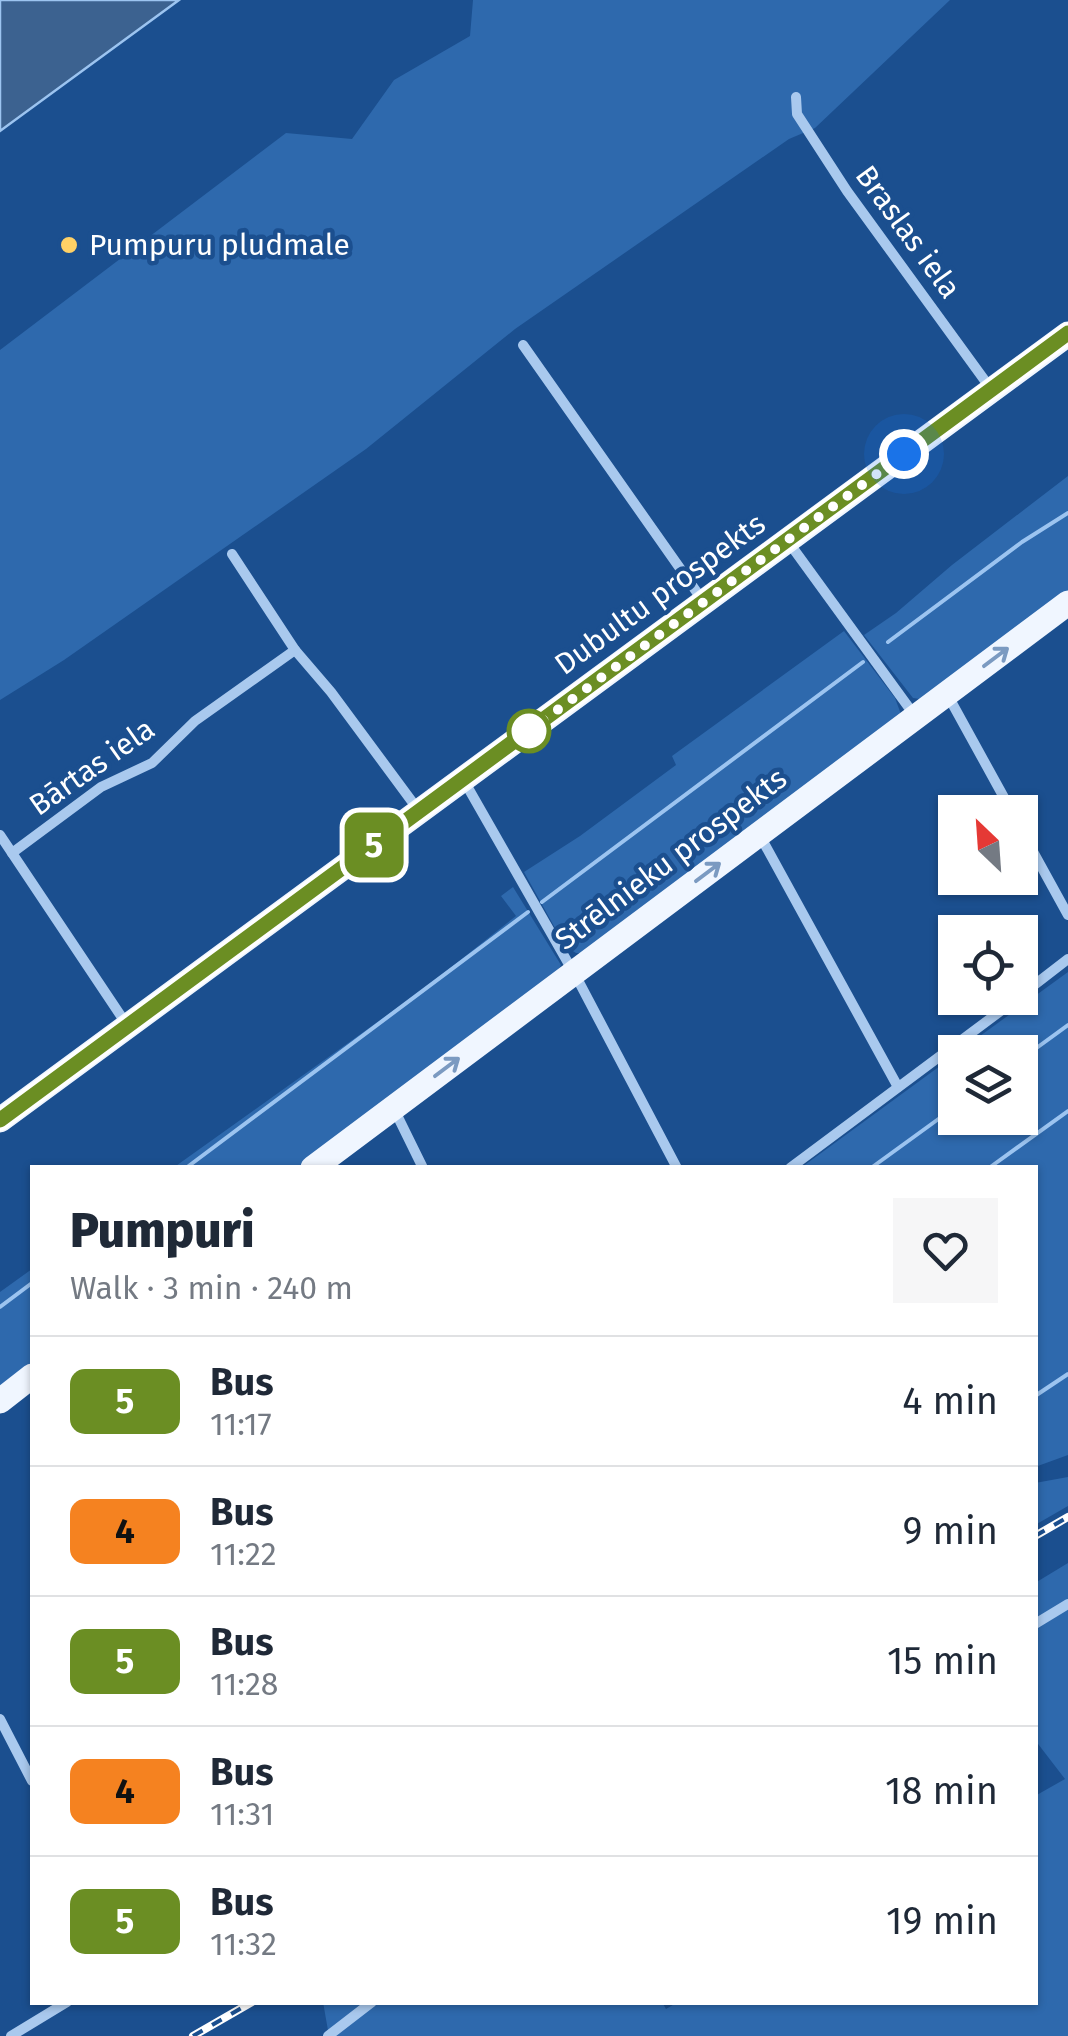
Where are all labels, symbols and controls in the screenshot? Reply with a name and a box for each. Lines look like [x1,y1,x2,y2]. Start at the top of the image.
street label: Braslas iela [848,159,968,305]
place label: Pumpuru pludmale [89,227,350,263]
marker: Pumpuru pludmale [58,234,80,256]
your location [879,429,929,479]
street label: Dubultu prospekts [548,506,772,682]
one-way arrow [982,646,1009,667]
unlabelled marker [508,710,550,752]
street label: Bārtas iela [22,711,162,823]
street label: Strēlnieku prospekts [548,760,794,958]
north arrow [938,795,1038,895]
map controls [938,795,1038,1135]
line badge: 5 [342,812,406,878]
text: 5 [365,824,383,866]
one-way arrow [694,862,721,883]
button: locate [938,915,1038,1015]
button: layers [938,1035,1038,1135]
one-way arrow [433,1057,460,1078]
button: heart [893,1198,998,1303]
text: Pumpuri [70,1202,255,1260]
text: Walk · 3 min · 240 m [70,1269,353,1307]
text: Bus [210,1359,274,1405]
text: 4 min [902,1378,998,1424]
text: 5 [116,1380,134,1422]
text: 11:17 [210,1405,272,1443]
text: Bus [210,1489,274,1535]
text: 9 min [902,1508,998,1554]
text: 4 [115,1510,135,1552]
text: 11:22 [210,1535,277,1573]
text: Bus [210,1619,274,1665]
text: 15 min [887,1638,998,1684]
text: 5 [116,1640,134,1682]
text: 11:28 [210,1665,278,1703]
text: Bus [210,1749,274,1795]
text: 18 min [885,1768,998,1814]
text: 4 [115,1770,135,1812]
text: 11:31 [210,1795,274,1833]
text: Bus [210,1879,274,1925]
text: 19 min [886,1898,998,1944]
text: 5 [116,1900,134,1942]
text: 11:32 [210,1925,277,1963]

